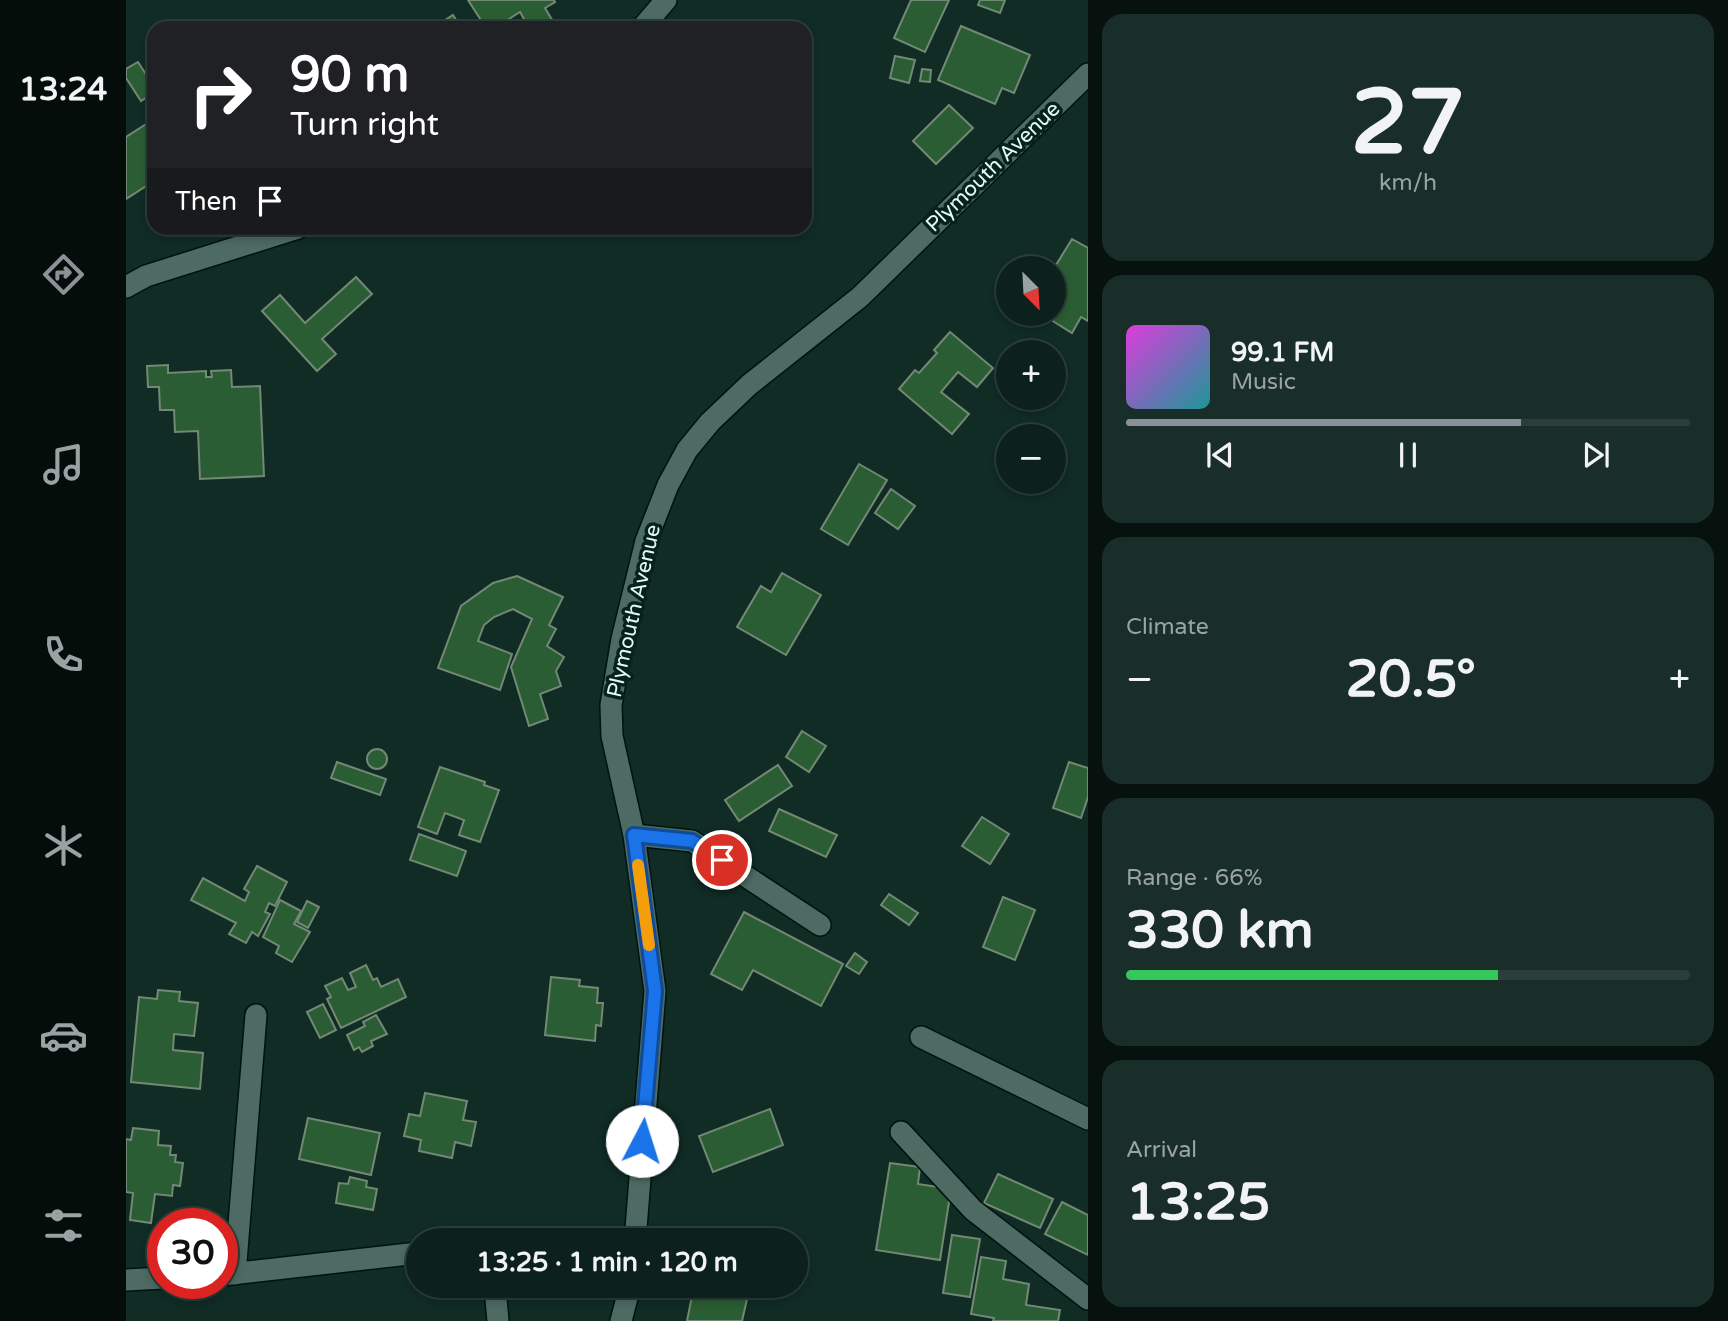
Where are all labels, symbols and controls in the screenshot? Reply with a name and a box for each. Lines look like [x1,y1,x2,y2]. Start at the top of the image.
text: 90 m [290,46,409,105]
icon: right [175,49,266,140]
text: 27 [1351,68,1465,178]
text: 13:24 [19,71,107,109]
street label: Plymouth Avenue [921,97,1065,237]
text: Turn right [290,106,439,144]
text: km/h [1379,169,1437,197]
icon: arrive [251,182,289,220]
text: Then [175,186,237,217]
icon: directions [39,250,88,299]
north arrow [996,256,1066,326]
map controls [996,256,1066,494]
text: 99.1 FM [1231,337,1334,368]
button: + [996,340,1066,410]
text: Music [1231,368,1296,396]
button: − [996,424,1066,494]
icon: previous [1201,436,1239,474]
icon: pause [1389,436,1427,474]
icon: next [1577,436,1615,474]
icon: music [39,440,88,489]
street label: Plymouth Avenue [602,522,666,700]
text: Climate [1126,613,1209,641]
icon: phone [39,630,88,679]
text: 20.5° [1346,648,1476,711]
text: − [1126,657,1153,703]
text: + [1669,657,1690,703]
icon: climate [39,821,88,870]
pin [692,830,752,890]
icon: arrive [703,841,741,879]
text: Range · 66% [1126,864,1262,892]
text: 330 km [1126,899,1314,962]
icon: car [39,1011,88,1060]
position arrow [605,1104,679,1178]
text: Arrival [1126,1136,1197,1164]
text: 13:25 [1126,1171,1270,1234]
icon: filters [39,1201,88,1250]
speed limit sign: 30 [147,1208,238,1299]
text: 13:25 · 1 min · 120 m [476,1247,738,1278]

